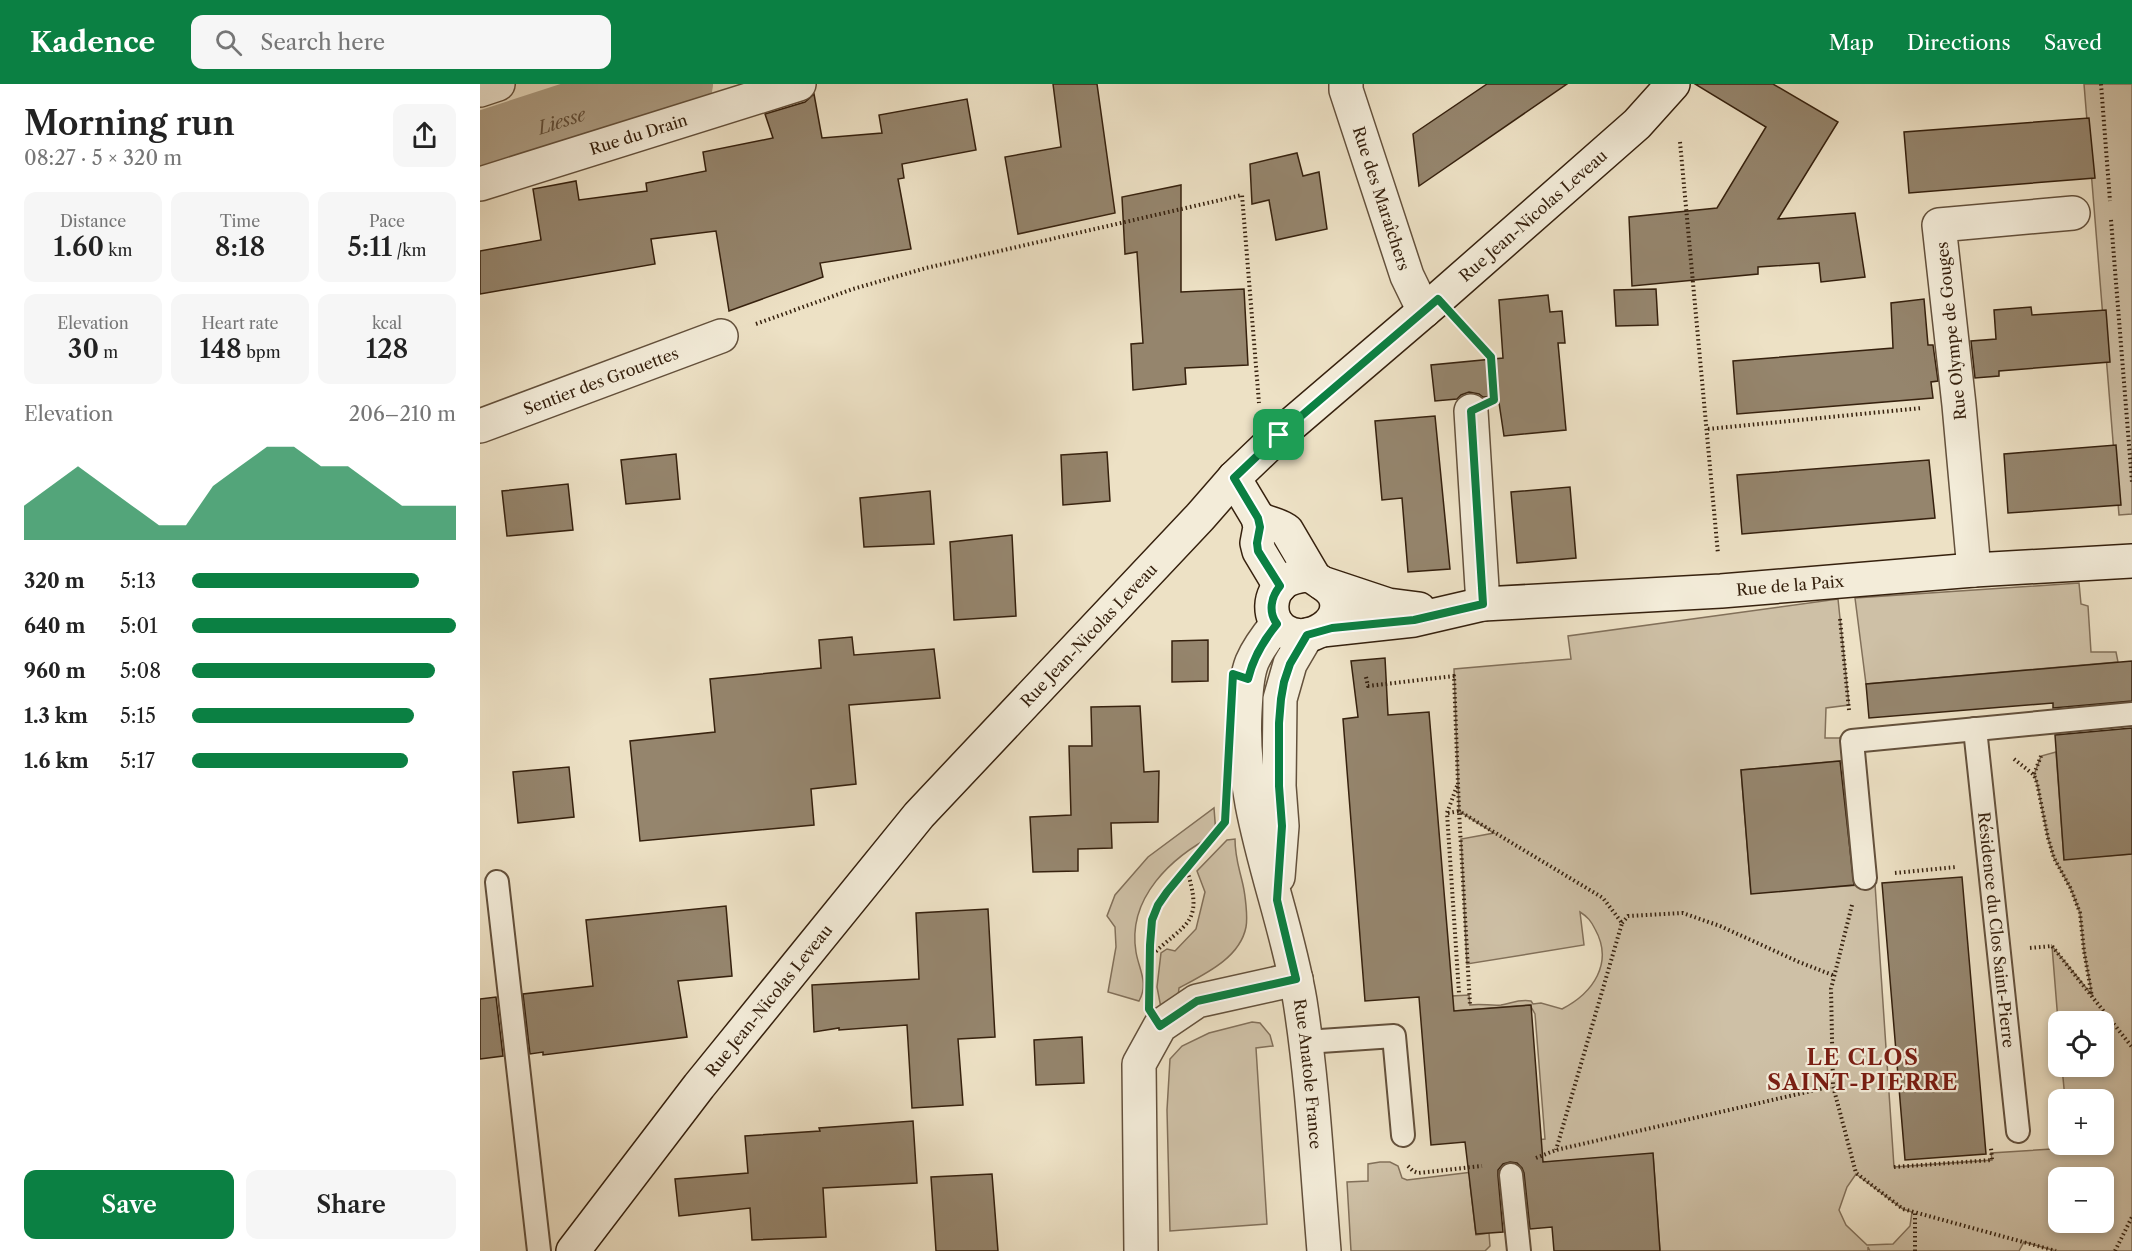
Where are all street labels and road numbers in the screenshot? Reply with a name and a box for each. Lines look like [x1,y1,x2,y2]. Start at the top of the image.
street label: Rue du Drain [587,110,690,159]
street label: Rue des Maraîchers [1349,124,1414,273]
street label: Rue Jean-Nicolas Leveau [1455,145,1611,286]
street label: Rue Olympe de Gouges [1932,241,1970,421]
street label: Sentier des Grouettes [520,343,681,419]
street label: Rue Jean-Nicolas Leveau [1016,559,1161,711]
street label: Rue de la Paix [1735,571,1845,600]
street label: Résidence du Clos Saint-Pierre [1974,811,2019,1049]
street label: Rue Jean-Nicolas Leveau [701,920,836,1080]
street label: Rue Anatole France [1290,997,1326,1150]

